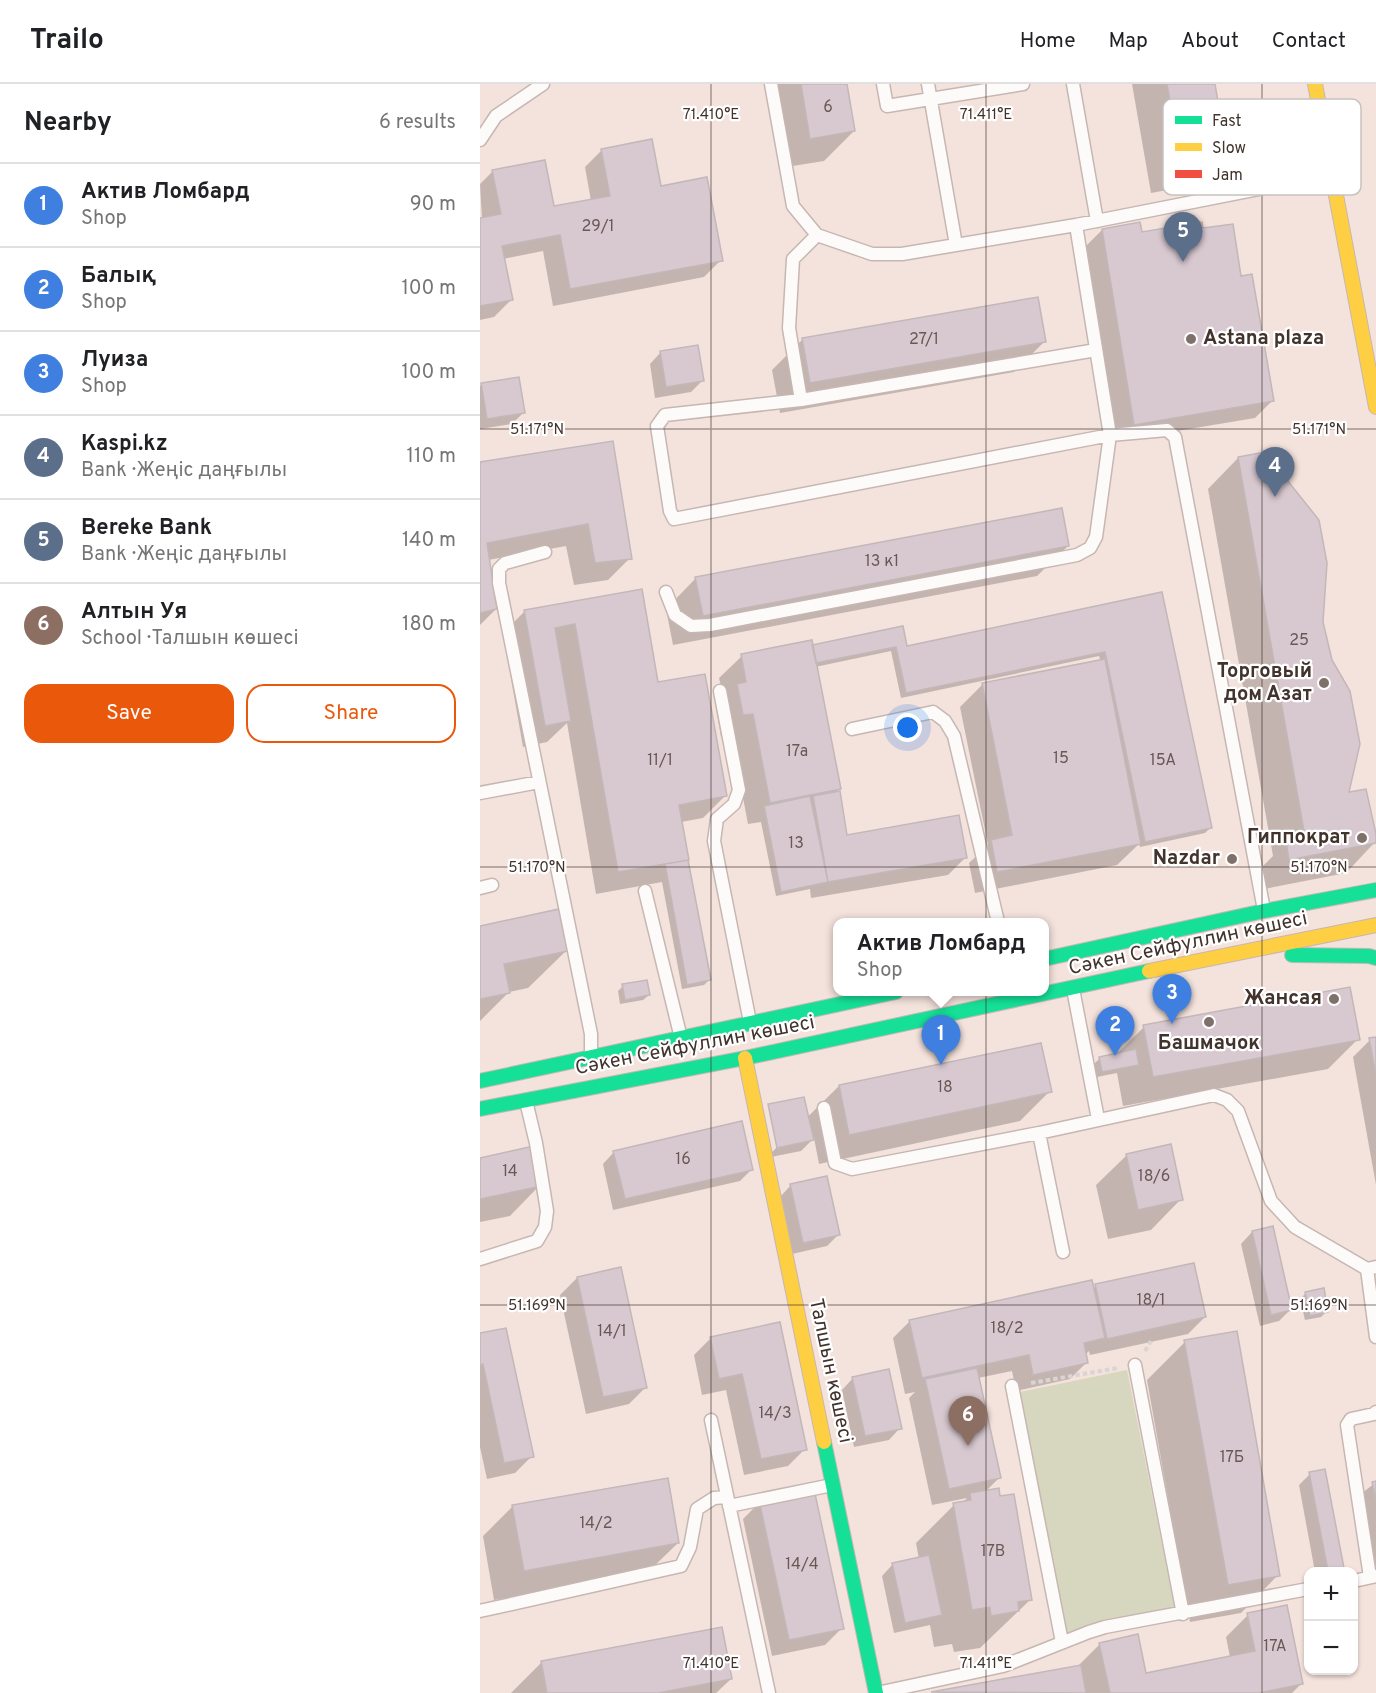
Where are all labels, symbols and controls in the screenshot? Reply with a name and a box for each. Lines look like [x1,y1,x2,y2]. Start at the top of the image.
text: Trailo [30,23,104,59]
text: Home [1020,28,1076,55]
text: Map [1109,28,1148,55]
text: About [1181,28,1239,55]
text: Contact [1272,28,1346,55]
house number: 6 [823,98,833,118]
legend [1163,99,1361,195]
text: 71.410°E [683,106,739,125]
text: 71.411°E [960,106,1012,125]
text: Nearby [24,107,112,140]
text: 6 results [379,110,456,136]
text: Fast [1212,112,1242,132]
text: Slow [1212,139,1246,159]
text: Jam [1212,166,1243,186]
text: Актив Ломбард [81,179,250,206]
text: 1 [40,192,48,218]
text: 90 m [410,192,456,218]
text: Shop [81,206,127,232]
pin: 5 [1164,212,1202,262]
house number: 29/1 [581,217,615,237]
text: Балық [81,263,156,290]
text: 2 [37,276,50,302]
text: 100 m [401,276,456,302]
text: Shop [81,290,127,316]
place label: Astana plaza [1203,326,1324,352]
house number: 27/1 [909,330,939,350]
marker: Astana plaza [1184,332,1198,346]
text: Луиза [81,347,148,374]
text: 3 [38,360,50,386]
text: 100 m [401,360,456,386]
text: Shop [81,374,127,400]
text: 51.171°N [510,421,564,440]
text: 51.171°N [1292,421,1346,440]
text: Kaspi.kz [81,431,168,458]
text: 4 [37,444,50,470]
text: 110 m [407,444,456,470]
pin: 4 [1256,448,1294,497]
text: Bank · Жеңіс даңғылы [81,458,287,484]
text: Bereke Bank [81,515,212,542]
text: 5 [37,528,50,554]
text: 140 m [402,528,456,554]
text: Bank · Жеңіс даңғылы [81,542,287,568]
house number: 13 к1 [865,552,899,572]
text: Алтын Уя [81,599,187,626]
text: 6 [37,612,50,638]
text: 180 m [402,612,456,638]
text: School · Талшын көшесі [81,626,299,652]
house number: 25 [1289,631,1309,651]
place label: Торговый дом Азат [1217,659,1312,708]
marker: Торговый дом Азат [1317,676,1331,690]
button: Save [24,684,234,743]
button: Share [246,684,456,743]
your location [893,713,922,742]
house number: 17а [786,742,808,762]
house number: 15 [1053,749,1069,769]
house number: 11/1 [647,751,673,771]
house number: 15А [1150,751,1176,771]
place label: Гиппократ [1247,825,1350,851]
marker: Гиппократ [1355,831,1369,845]
house number: 13 [788,834,804,854]
place label: Nazdar [1153,846,1221,872]
marker: Nazdar [1225,852,1239,866]
text: 51.170°N [508,859,566,878]
text: 51.170°N [1290,859,1348,878]
street label: Сәкен Сейфуллин көшесі [1066,906,1310,982]
popup [833,918,1049,996]
text: Актив Ломбард [857,931,1025,958]
text: Shop [857,958,903,984]
pin: 3 [1152,974,1192,1024]
place label: Жансая [1244,986,1322,1012]
marker: Жансая [1327,992,1341,1006]
pin: 2 [1096,1006,1134,1056]
street label: Сәкен Сейфуллин көшесі [573,1010,817,1082]
marker: Башмачок [1202,1015,1216,1029]
pin: 1 [922,1016,960,1065]
place label: Башмачок [1158,1031,1260,1057]
house number: 18 [937,1078,953,1098]
house number: 16 [675,1150,691,1170]
house number: 14 [502,1162,518,1182]
house number: 18/6 [1138,1167,1170,1187]
house number: 18/1 [1136,1291,1166,1311]
street label: Талшын көшесі [802,1296,858,1446]
text: 51.169°N [508,1297,566,1316]
text: 51.169°N [1290,1297,1348,1316]
house number: 18/2 [991,1319,1023,1339]
house number: 14/1 [597,1322,627,1342]
pin: 6 [948,1396,988,1446]
house number: 14/3 [758,1404,792,1424]
house number: 17Б [1220,1448,1244,1468]
house number: 14/2 [579,1514,613,1534]
house number: 17В [981,1542,1005,1562]
house number: 14/4 [785,1555,819,1575]
map controls [1304,1567,1358,1675]
button: + [1304,1567,1358,1621]
button: − [1304,1621,1358,1675]
house number: 17А [1263,1637,1287,1657]
text: 71.410°E [683,1655,739,1674]
text: 71.411°E [960,1655,1012,1674]

